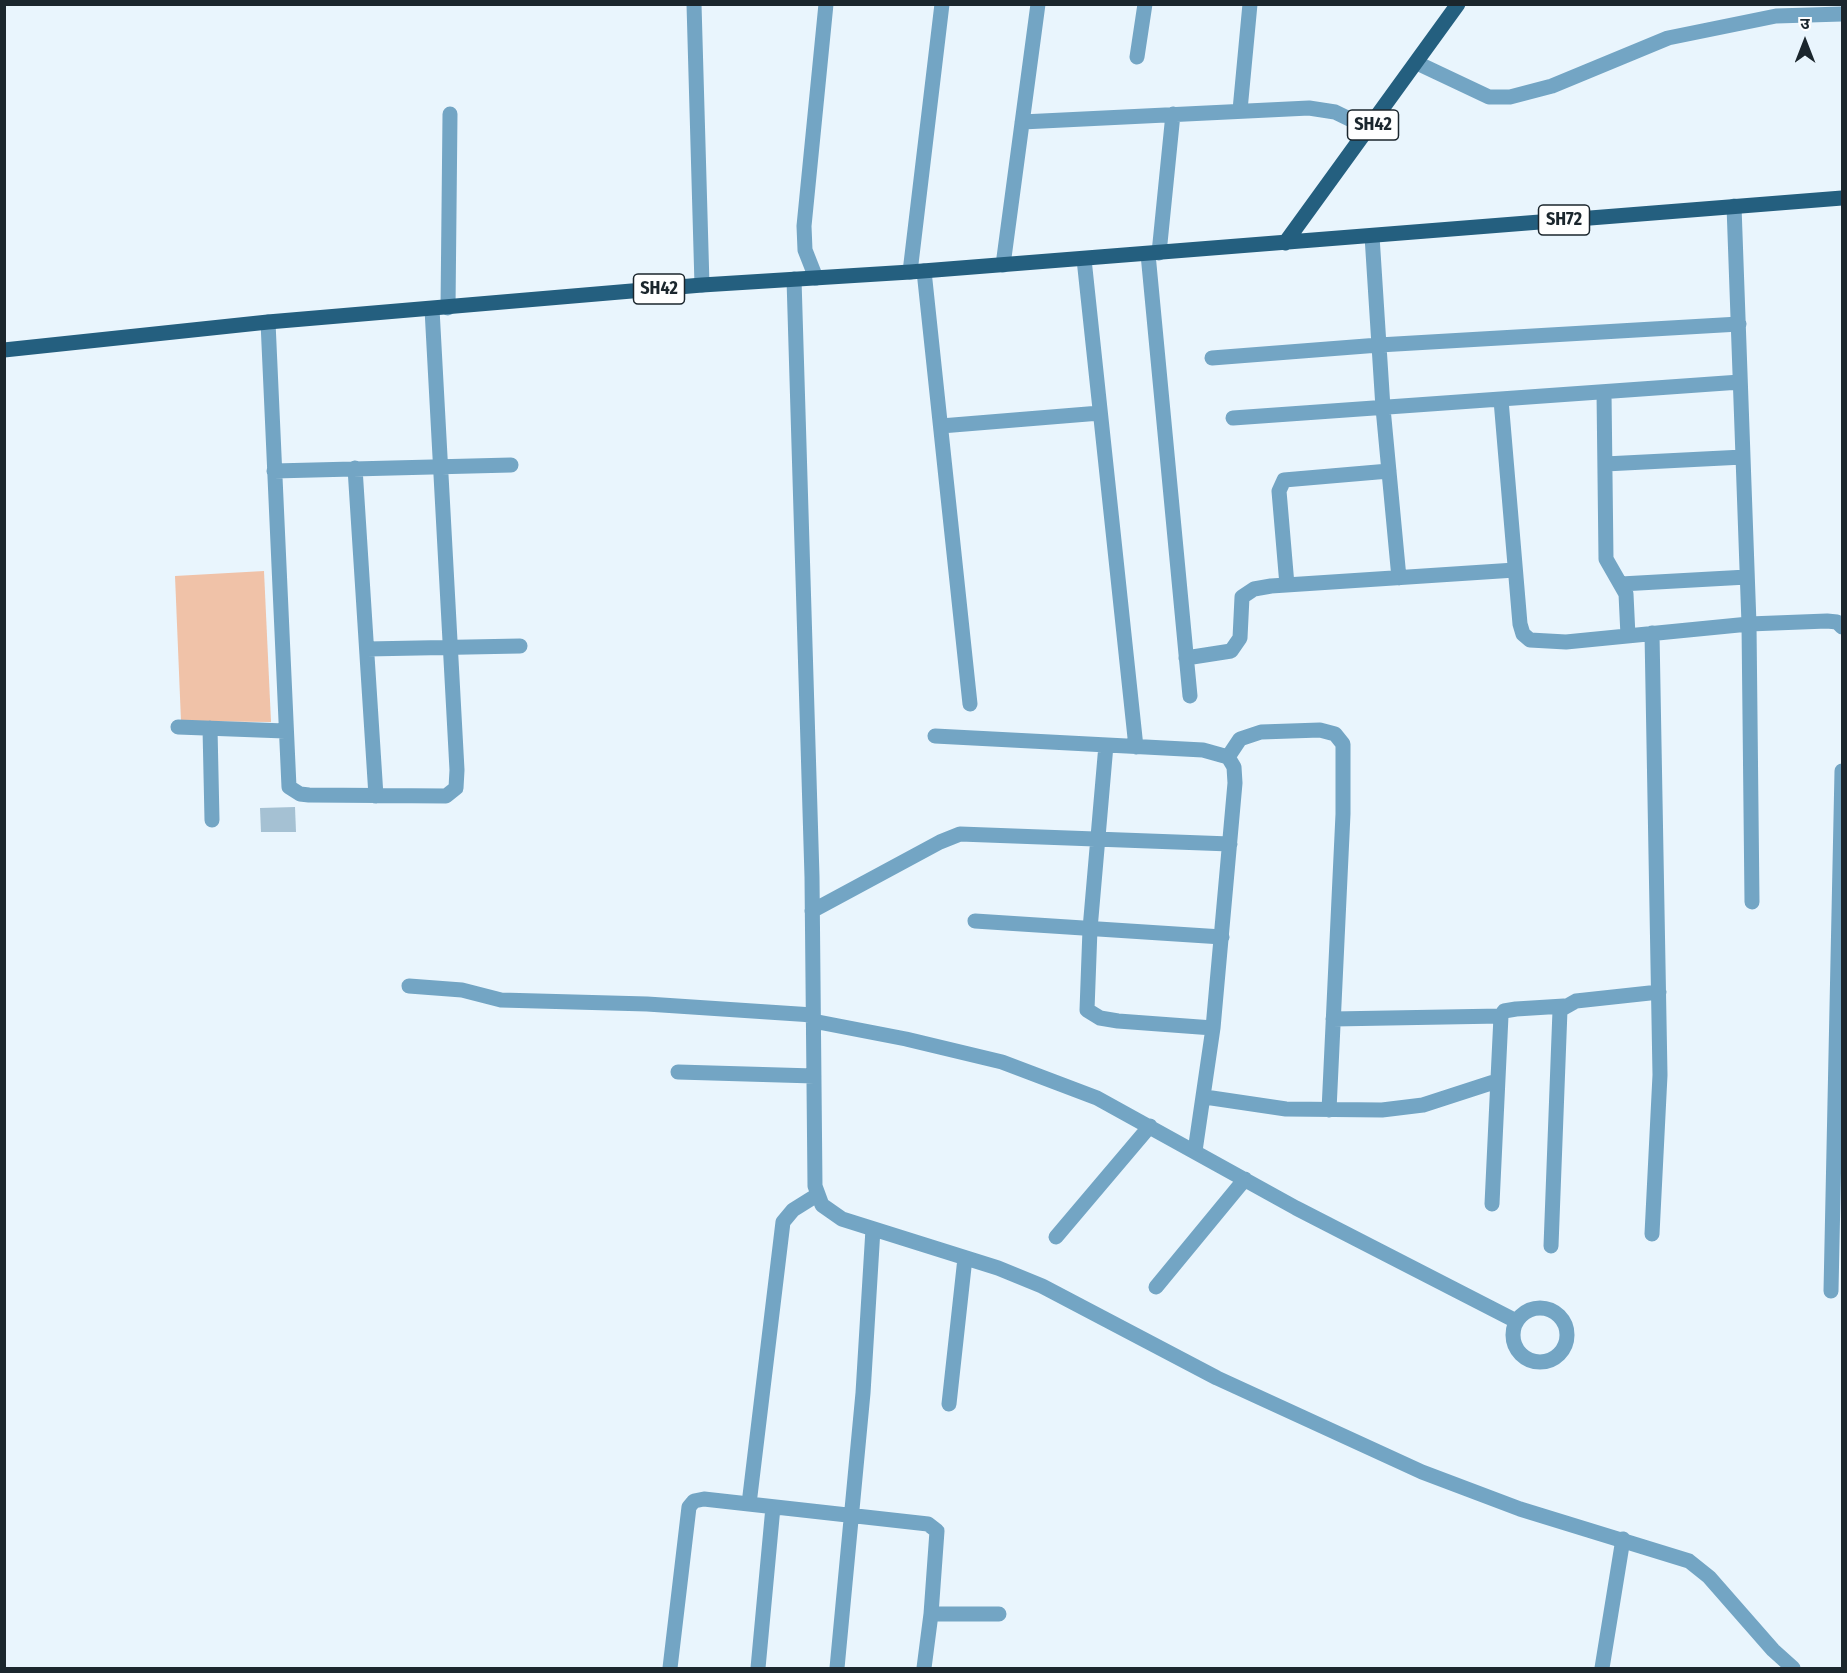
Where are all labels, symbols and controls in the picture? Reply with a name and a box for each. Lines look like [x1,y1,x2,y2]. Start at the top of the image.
north arrow [1775,12,1835,72]
text: उ [1800,14,1810,33]
road number: SH42 [1348,110,1398,140]
road number: SH72 [1538,205,1590,235]
road number: SH42 [634,274,684,304]

